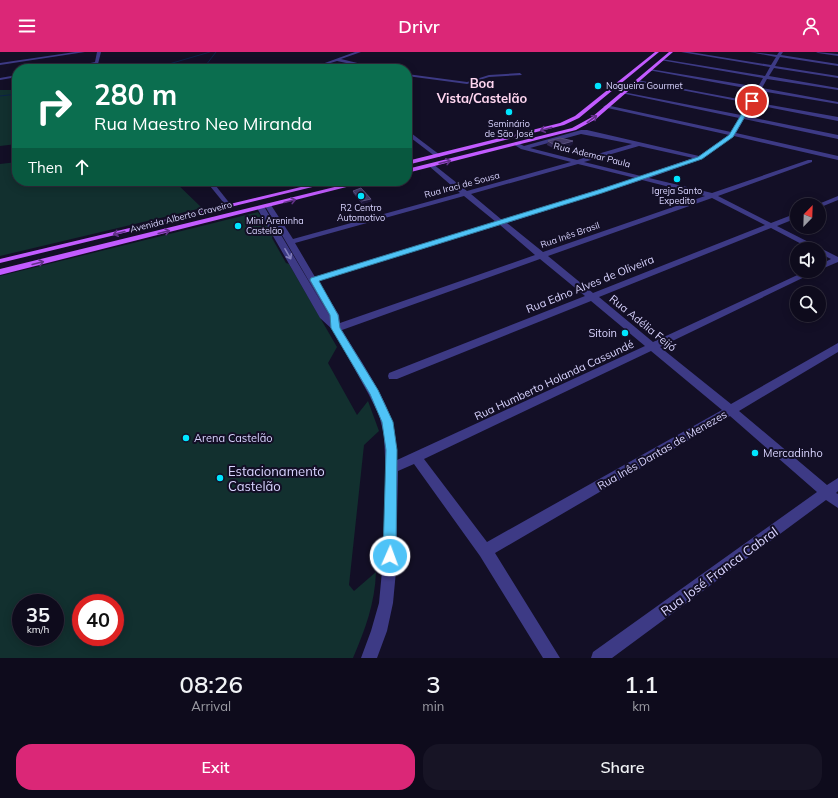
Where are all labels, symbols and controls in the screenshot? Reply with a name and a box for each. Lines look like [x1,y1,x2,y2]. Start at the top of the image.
icon: menu [16,15,38,37]
text: Drivr [398,15,440,38]
icon: person [800,15,822,37]
district label: Boa Vista/Castelão [436,75,528,106]
text: 280 m [94,77,177,112]
icon: right [28,80,80,132]
place label: Nogueira Gourmet [606,80,683,91]
marker: Nogueira Gourmet [593,81,603,91]
pin [735,84,769,118]
icon: arrive [741,90,763,112]
marker: Seminário de São José [504,107,514,117]
text: Rua Maestro Neo Miranda [94,112,312,135]
one-way arrow [587,115,598,123]
place label: Seminário de São José [485,118,533,139]
one-way arrow [539,125,552,133]
street label: Rua Ademar Paula [553,140,632,169]
icon: ahead [71,156,93,178]
one-way arrow [438,157,451,165]
text: Then [28,158,63,177]
street label: Rua Iraci de Sousa [423,169,501,200]
marker: Igreja Santo Expedito [672,174,682,184]
place label: Igreja Santo Expedito [652,185,702,206]
marker: R2 Centro Automotivo [356,191,366,201]
one-way arrow [283,196,296,204]
north arrow [790,198,826,234]
map controls [790,198,826,322]
street label: Avenida Alberto Craveiro [129,199,233,234]
place label: R2 Centro Automotivo [337,202,385,223]
place label: Mini Areninha Castelão [246,215,304,236]
street label: Rua Inês Brasil [539,219,601,250]
marker: Mini Areninha Castelão [233,221,243,231]
one-way arrow [157,227,170,235]
one-way arrow [113,230,126,237]
button: sound [790,242,826,278]
one-way arrow [284,248,292,260]
street label: Rua Edno Alves de Oliveira [524,252,656,316]
one-way arrow [31,259,44,267]
button: search [790,286,826,322]
street label: Rua Adélia Feijó [607,292,679,354]
place label: Sitoin [588,326,617,340]
marker: Sitoin [620,328,630,338]
street label: Rua Humberto Holanda Cassundé [472,337,636,423]
street label: Rua Inês Dantas de Menezes [595,407,729,493]
place label: Arena Castelão [194,431,273,445]
marker: Arena Castelão [181,433,191,443]
place label: Mercadinho [763,446,823,460]
marker: Mercadinho [750,448,760,458]
place label: Estacionamento Castelão [228,463,325,494]
marker: Estacionamento Castelão [215,473,225,483]
street label: Rua José Franca Cabral [657,523,781,619]
position arrow [369,535,411,577]
speed limit sign: 40 [72,594,124,646]
text: 35 [26,602,50,627]
text: km/h [27,623,49,636]
text: 08:26 [180,669,243,699]
text: 3 [426,669,441,699]
text: 1.1 [624,669,658,699]
text: Arrival [191,698,231,714]
text: min [422,698,444,714]
text: km [632,698,650,714]
button: Exit [16,744,415,790]
button: Share [423,744,822,790]

